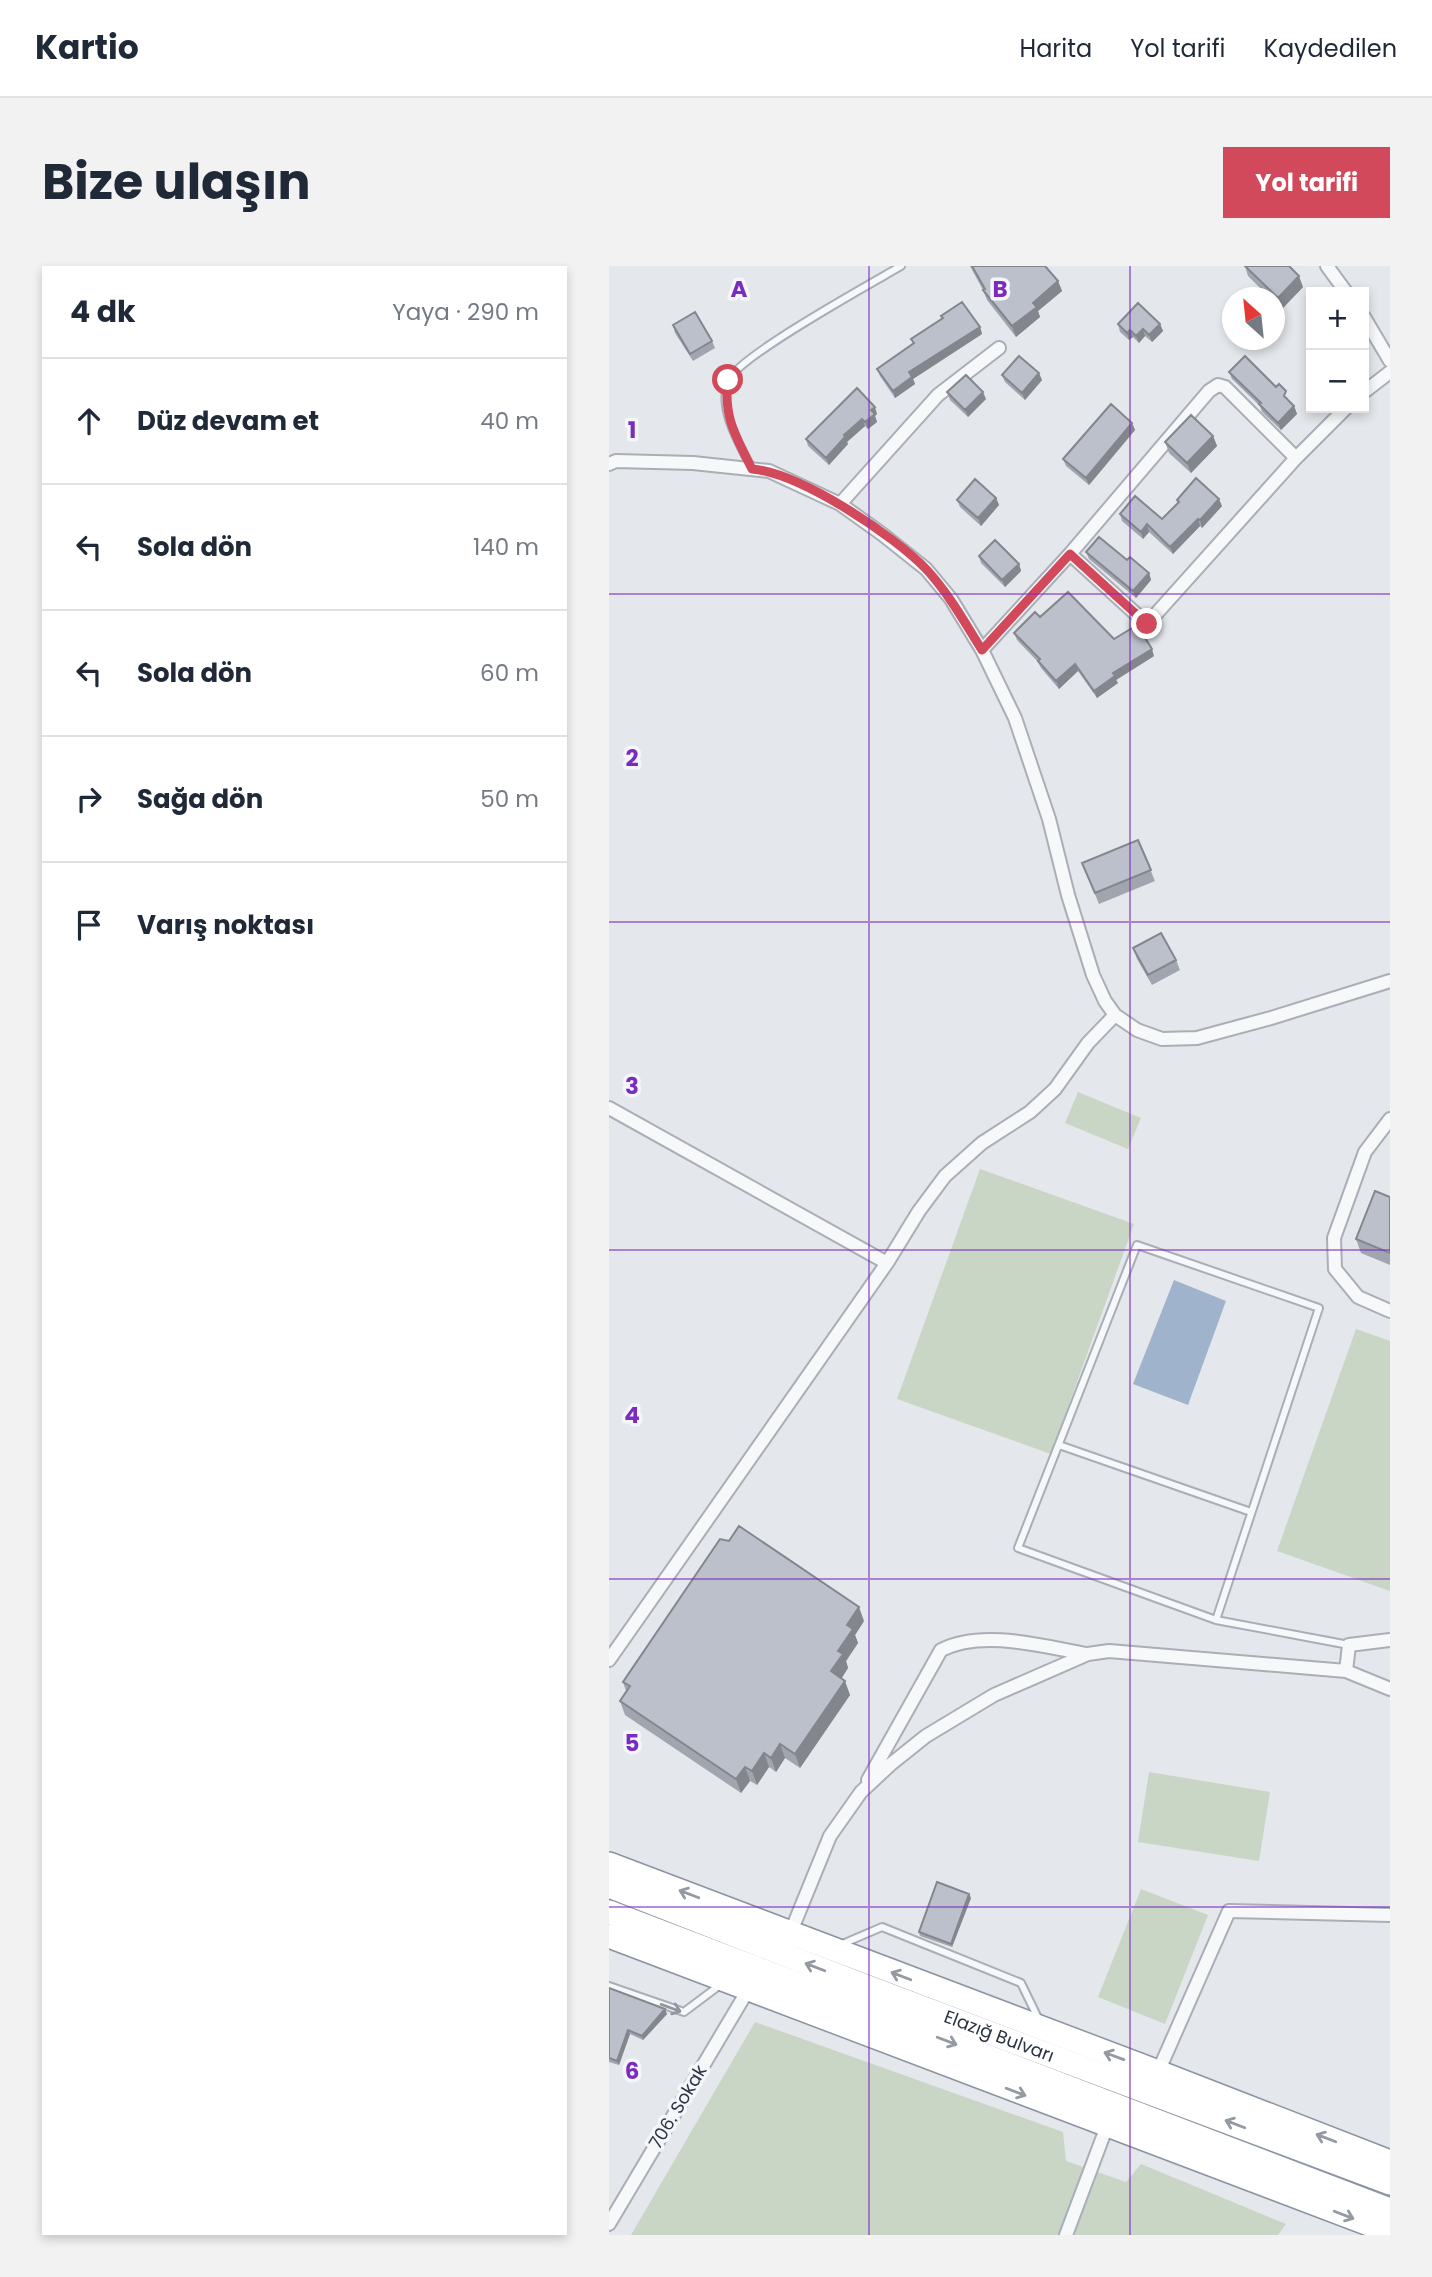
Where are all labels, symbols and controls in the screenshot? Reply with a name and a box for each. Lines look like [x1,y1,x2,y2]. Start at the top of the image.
text: Kartio [35,24,139,71]
text: Harita [1020,32,1092,65]
text: Yol tarifi [1130,32,1226,65]
text: Kaydedilen [1264,32,1397,65]
button: Yol tarifi [1223,147,1390,218]
text: Bize ulaşın [42,148,310,216]
text: A [731,273,748,305]
text: B [992,273,1008,305]
north arrow [1222,287,1285,350]
map controls [1306,287,1369,413]
button: + [1306,287,1369,350]
text: 4 dk [70,290,136,333]
text: Yaya · 290 m [392,296,539,328]
button: − [1306,350,1369,413]
route start [712,364,743,395]
icon: ahead [70,402,108,440]
text: Düz devam et [137,403,319,439]
text: 40 m [480,405,539,437]
text: 1 [628,414,636,446]
icon: left [70,528,108,566]
text: Sola dön [137,529,252,565]
text: 140 m [473,531,539,563]
route end [1131,608,1162,639]
icon: left [70,654,108,692]
text: Sola dön [137,655,252,691]
text: 60 m [480,657,539,689]
text: 2 [625,742,639,774]
icon: right [70,780,108,818]
text: Sağa dön [137,781,263,817]
text: 50 m [480,783,539,815]
icon: arrive [70,906,108,944]
text: Varış noktası [137,907,314,943]
text: 3 [625,1070,639,1102]
text: 4 [624,1399,640,1431]
text: 5 [625,1727,639,1759]
one-way arrow [678,1887,700,1900]
one-way arrow [805,1959,827,1972]
one-way arrow [891,1968,913,1981]
one-way arrow [659,2002,681,2015]
street label: Elazığ Bulvarı [941,2004,1058,2068]
one-way arrow [936,2036,958,2049]
one-way arrow [1104,2048,1126,2061]
text: 6 [625,2055,639,2087]
street label: 706. Sokak [643,2059,713,2153]
one-way arrow [1005,2086,1026,2099]
one-way arrow [1224,2117,1246,2130]
one-way arrow [1316,2130,1338,2143]
one-way arrow [1332,2210,1354,2222]

